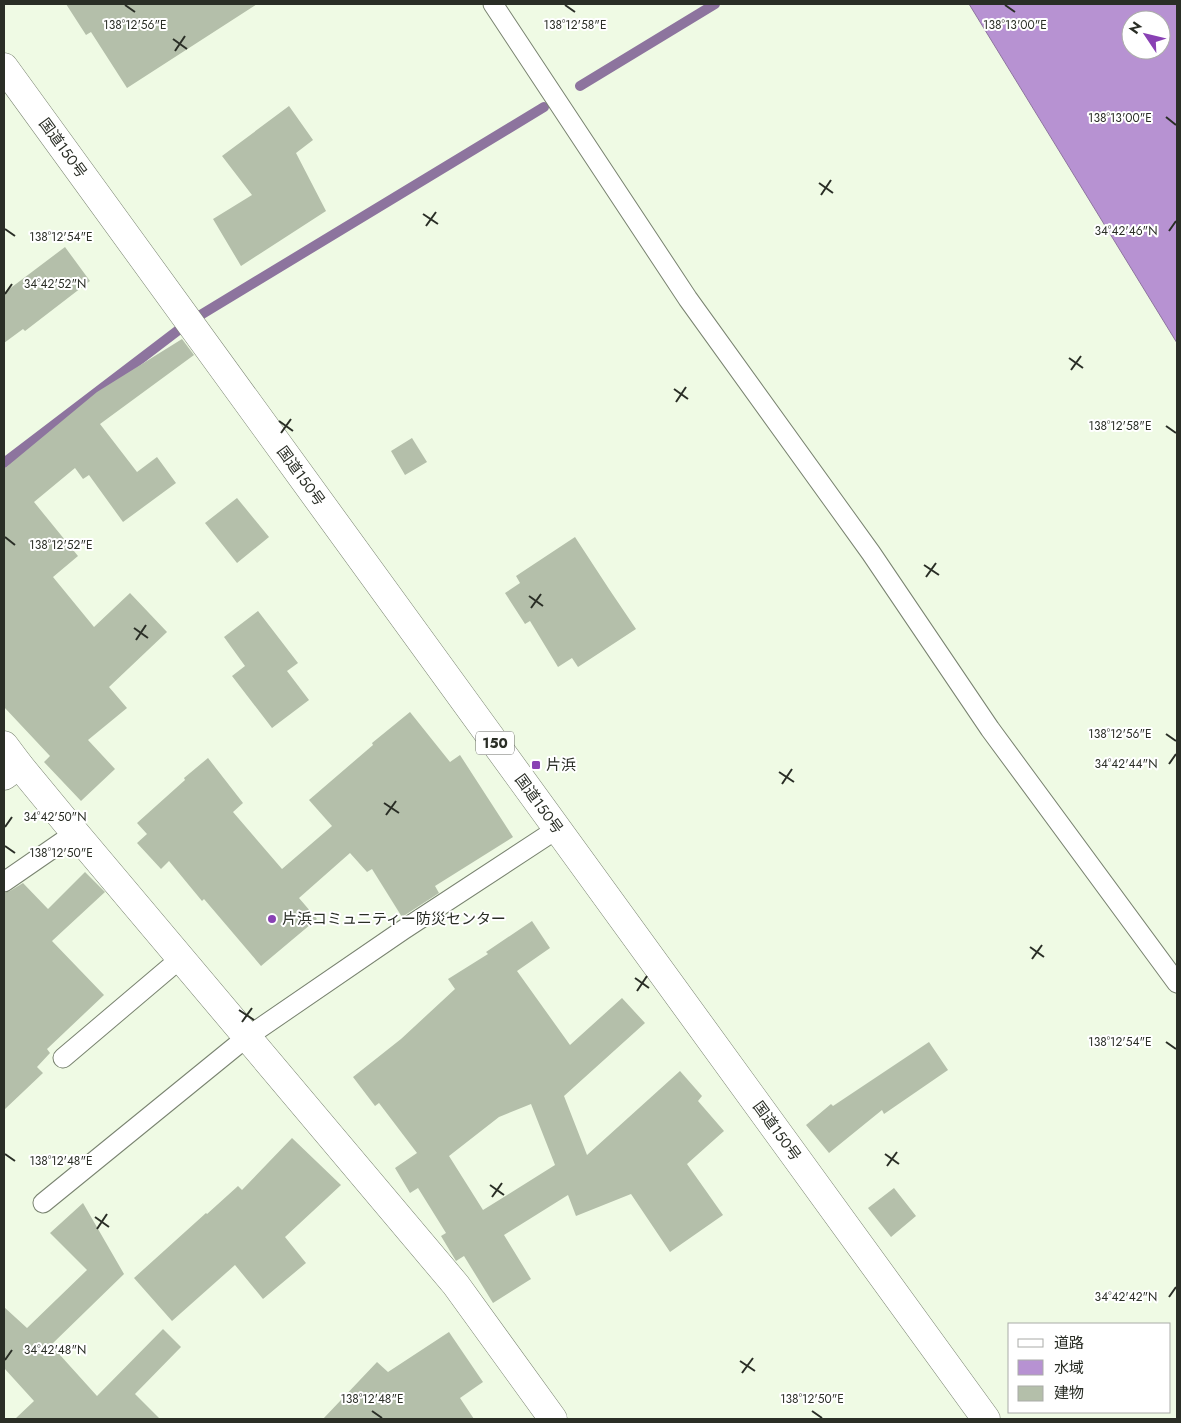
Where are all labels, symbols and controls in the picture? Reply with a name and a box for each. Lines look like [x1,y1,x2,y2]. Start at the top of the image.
north arrow [1121,10,1171,60]
text: 138°12'56"E [103,16,167,34]
text: 138°12'58"E [544,16,607,34]
text: 138°13'00"E [983,16,1047,34]
text: N [1124,17,1147,38]
text: 138°13'00"E [1088,109,1152,127]
street label: 国道150号 [34,114,92,182]
text: 34°42'46"N [1095,222,1157,240]
text: 138°12'54"E [29,228,93,246]
text: 34°42'52"N [24,275,86,293]
text: 138°12'58"E [1089,417,1152,435]
street label: 国道150号 [272,442,330,510]
text: 138°12'52"E [29,536,93,554]
text: 138°12'56"E [1088,725,1152,743]
road number: 150 [476,731,514,754]
place label: 片浜 [546,754,576,776]
text: 34°42'44"N [1094,755,1158,773]
marker: 片浜 [530,759,542,771]
street label: 国道150号 [510,770,568,838]
text: 34°42'50"N [24,808,86,826]
text: 138°12'50"E [29,844,93,862]
place label: 片浜コミュニティー防災センター [282,908,506,930]
marker: 片浜コミュニティー防災センター [266,913,278,925]
text: 138°12'54"E [1088,1033,1152,1051]
street label: 国道150号 [748,1097,806,1165]
text: 138°12'48"E [29,1152,93,1170]
text: 34°42'42"N [1095,1288,1157,1306]
legend [1008,1323,1171,1413]
text: 道路 [1054,1332,1084,1354]
text: 34°42'48"N [24,1341,86,1359]
text: 水域 [1054,1357,1084,1379]
text: 建物 [1054,1382,1084,1404]
text: 138°12'48"E [340,1390,404,1408]
text: 138°12'50"E [780,1390,844,1408]

